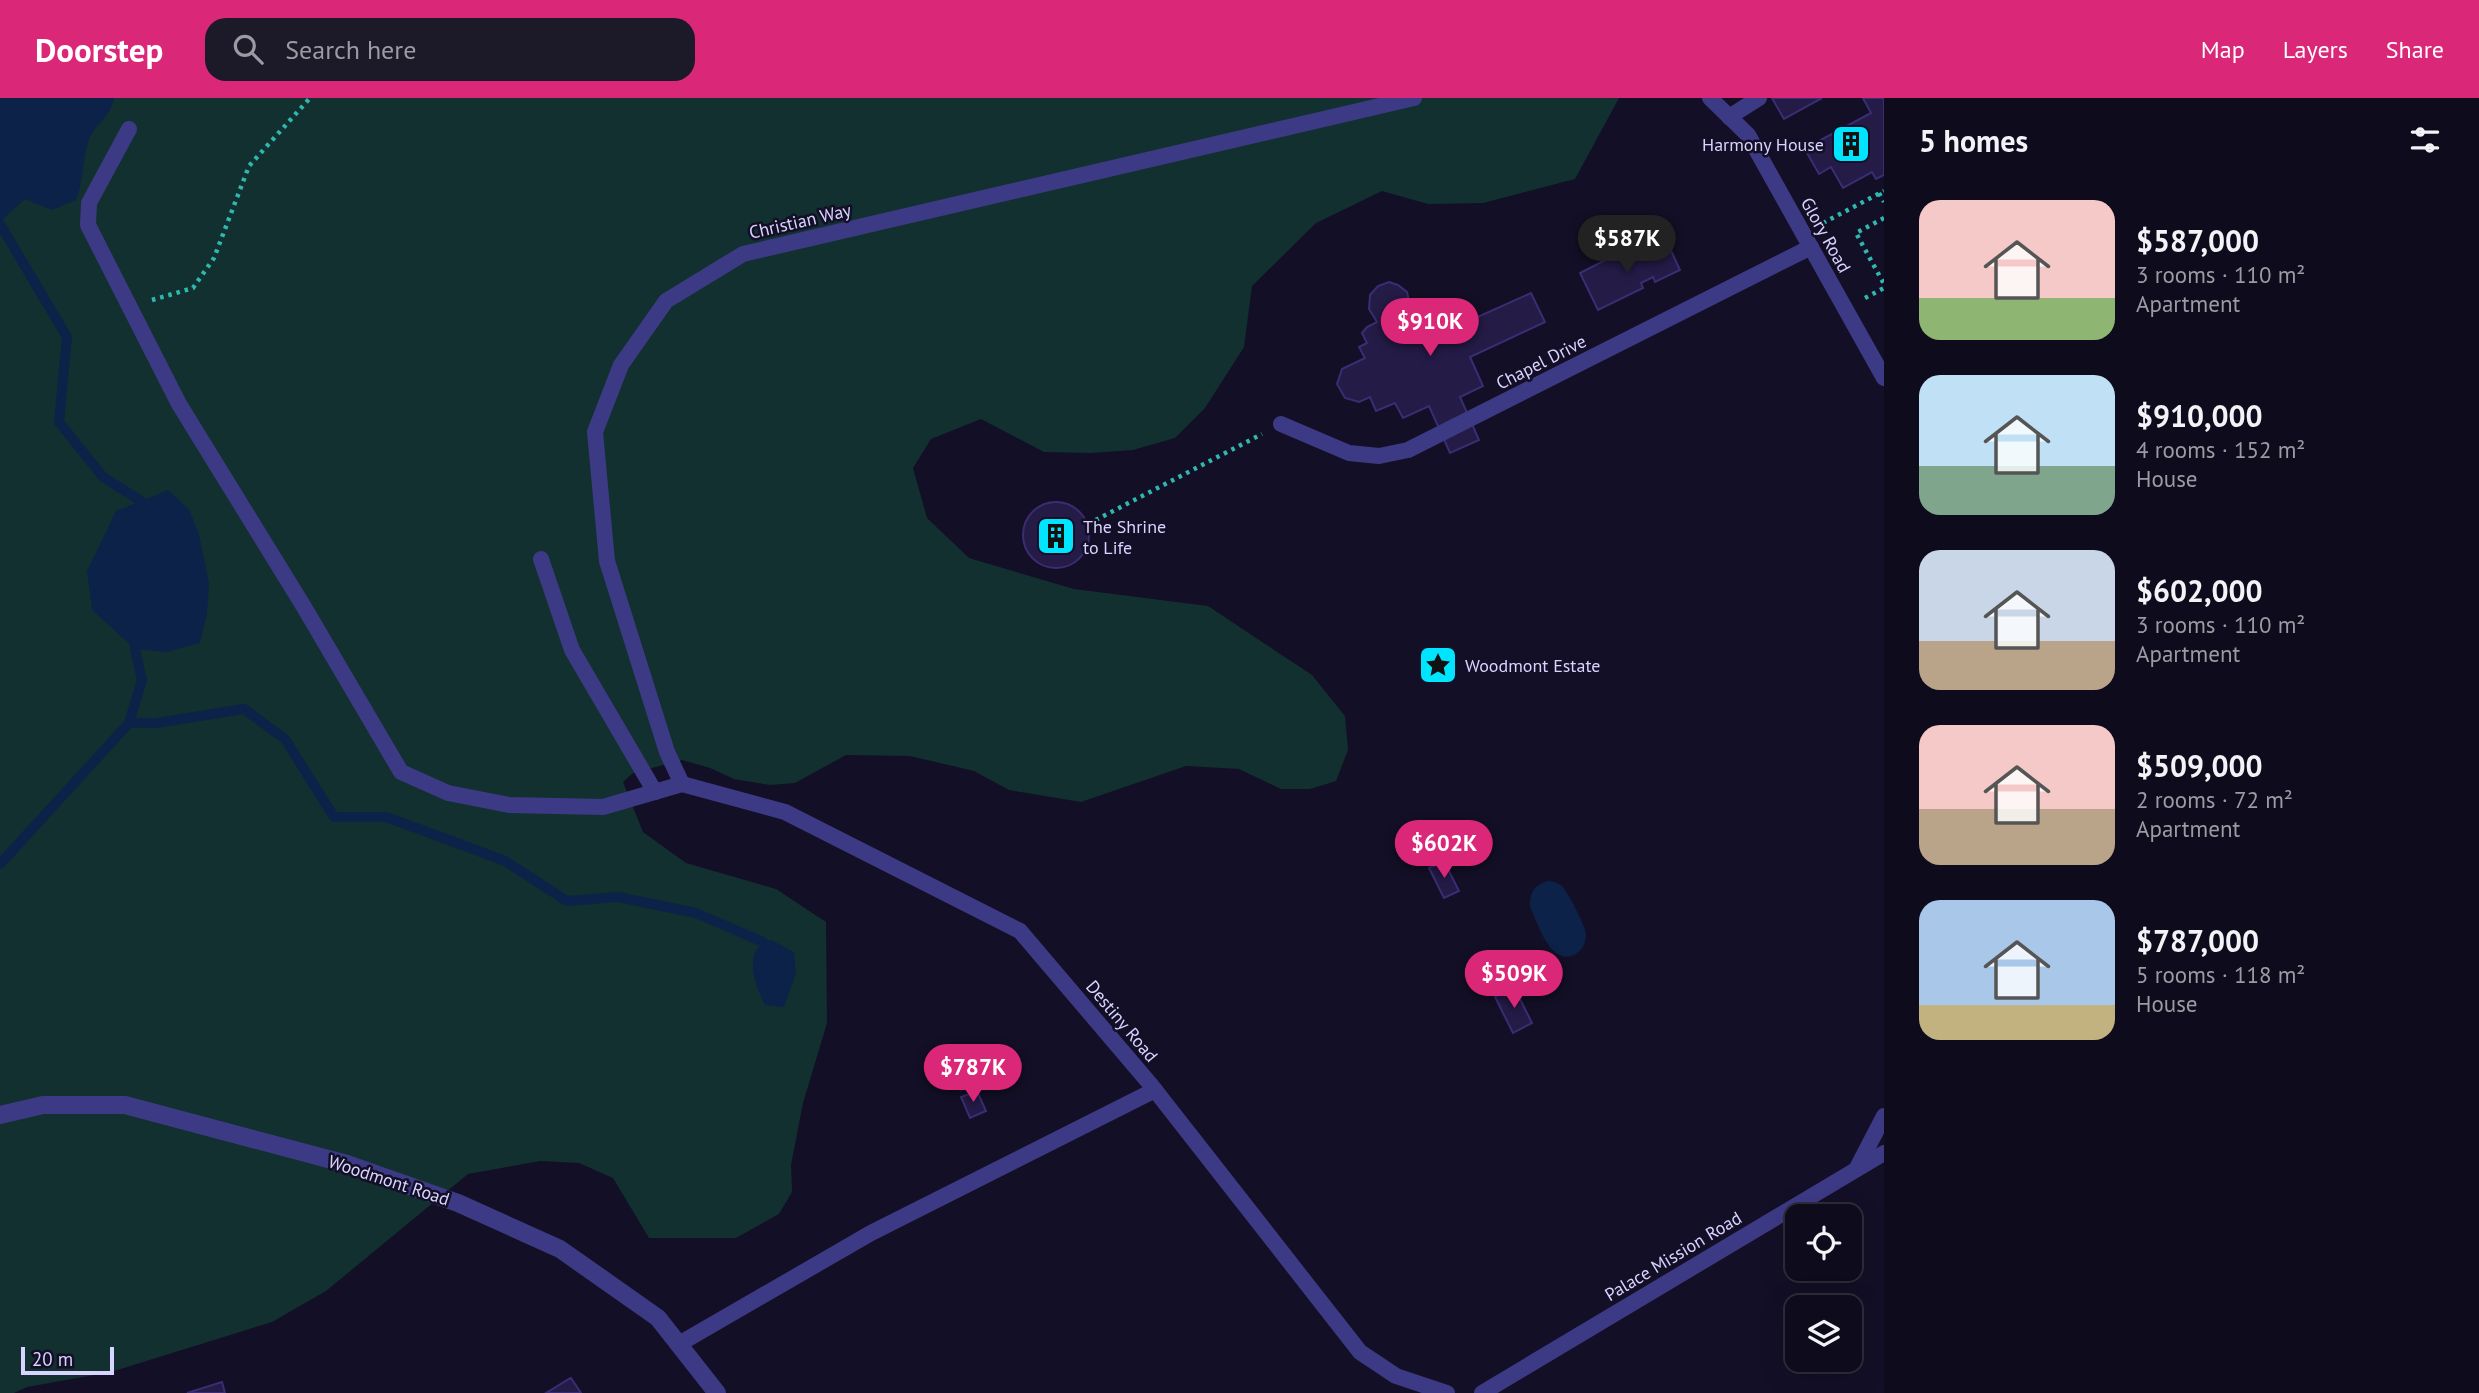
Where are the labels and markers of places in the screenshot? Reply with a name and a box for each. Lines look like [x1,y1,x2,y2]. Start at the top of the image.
building icon: Harmony House [1830,123,1872,165]
place label: Harmony House [1702,133,1824,156]
pin: $587K [1578,216,1676,275]
pin: $910K [1381,299,1479,358]
building icon: The Shrine to Life [1035,515,1077,557]
place label: The Shrine to Life [1083,515,1166,559]
place icon: Woodmont Estate [1417,644,1459,686]
place label: Woodmont Estate [1465,654,1600,677]
pin: $602K [1395,820,1493,880]
pin: $509K [1465,950,1563,1010]
pin: $787K [924,1044,1022,1104]

